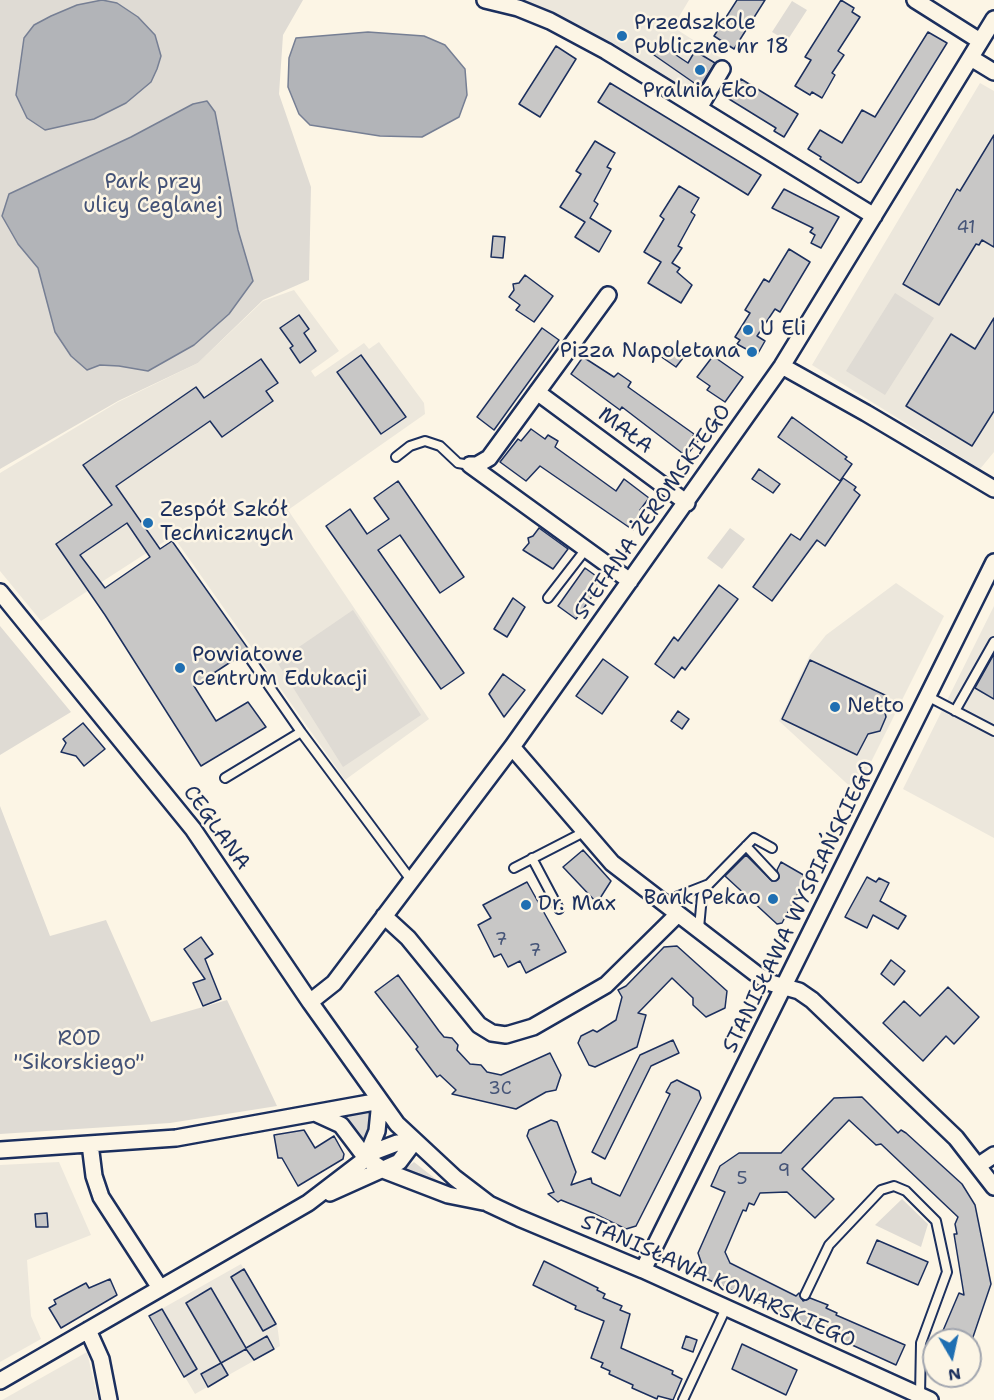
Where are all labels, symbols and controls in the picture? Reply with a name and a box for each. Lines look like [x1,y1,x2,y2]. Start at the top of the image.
place label: Przedszkole Publiczne nr 18 [634,11,789,61]
marker: Przedszkole Publiczne nr 18 [615,29,629,43]
marker: Pralnia Eko [693,63,707,77]
place label: Pralnia Eko [643,79,757,105]
park label: Park przy ulicy Ceglanej [83,170,223,220]
house number: 41 [956,217,976,239]
place label: U Eli [760,317,806,343]
marker: U Eli [741,323,755,337]
place label: Pizza Napoletana [560,339,740,365]
marker: Pizza Napoletana [745,345,759,359]
street label: STEFANA ŻEROMSKIEGO [569,400,737,624]
street label: MAŁA [593,402,657,460]
place label: Zespół Szkół Technicznych [160,498,294,548]
marker: Zespół Szkół Technicznych [141,516,155,530]
place label: Powiatowe Centrum Edukacji [192,643,368,693]
marker: Powiatowe Centrum Edukacji [173,661,187,675]
place label: Netto [847,694,904,720]
marker: Netto [828,700,842,714]
street label: STANISŁAWA WYSPIAŃSKIEGO [718,757,882,1057]
street label: CEGLANA [177,781,255,875]
place label: Bank Pekao [644,886,761,912]
place label: Dr. Max [538,892,616,918]
marker: Bank Pekao [766,892,780,906]
marker: Dr. Max [519,898,533,912]
house number: 7 [495,929,507,951]
house number: 7 [529,940,541,962]
park label: ROD "Sikorskiego" [13,1027,145,1077]
house number: 3C [488,1078,512,1100]
house number: 9 [778,1160,790,1182]
house number: 5 [736,1168,748,1190]
street label: STANISŁAWA KONARSKIEGO [577,1210,859,1354]
north arrow [922,1328,982,1388]
text: N [947,1363,962,1386]

